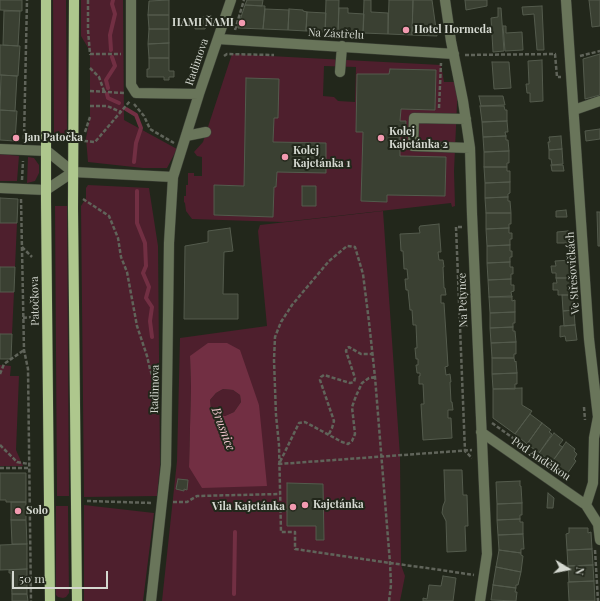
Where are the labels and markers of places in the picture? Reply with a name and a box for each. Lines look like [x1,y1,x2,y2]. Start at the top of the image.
place label: HAMI ŇAMI [172,16,234,30]
marker: HAMI ŇAMI [237,18,247,28]
place label: Hotel Hormeda [414,23,492,37]
marker: Hotel Hormeda [401,25,411,35]
place label: Kolej Kajetánka 2 [389,125,448,151]
place label: Jan Patočka [24,131,83,145]
marker: Jan Patočka [11,133,21,143]
marker: Kolej Kajetánka 2 [376,133,386,143]
place label: Kolej Kajetánka 1 [293,144,351,170]
marker: Kolej Kajetánka 1 [280,152,290,162]
place label: Kajetánka [313,498,364,512]
place label: Vila Kajetánka [212,500,285,514]
marker: Kajetánka [300,500,310,510]
marker: Vila Kajetánka [288,502,298,512]
place label: Solo [26,504,48,518]
marker: Solo [13,506,23,516]

